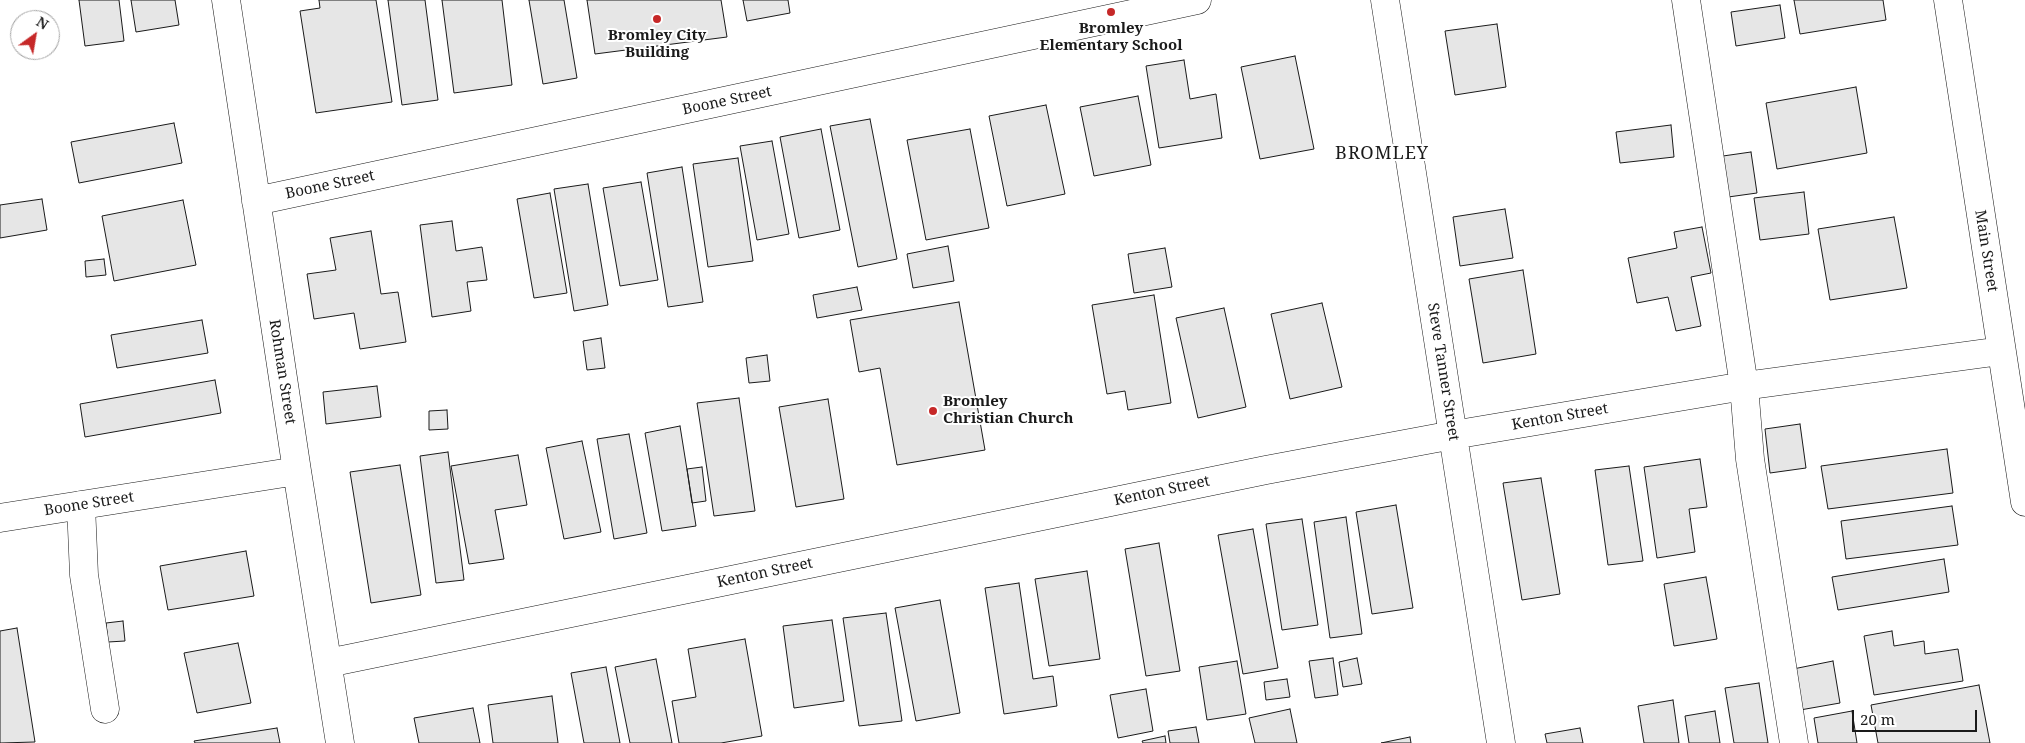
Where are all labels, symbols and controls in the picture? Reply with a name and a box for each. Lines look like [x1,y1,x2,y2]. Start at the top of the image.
marker: Bromley Elementary School [1105,6,1117,18]
north arrow [10,10,60,60]
text: N [33,12,52,34]
marker: Bromley City Building [651,13,663,25]
place label: Bromley Elementary School [1040,20,1182,55]
place label: Bromley City Building [608,27,706,62]
street label: Boone Street [681,83,773,119]
district label: BROMLEY [1334,143,1430,165]
street label: Boone Street [284,167,376,203]
street label: Main Street [1971,209,2001,293]
street label: Steve Tanner Street [1423,302,1463,442]
street label: Rohman Street [265,318,299,426]
place label: Bromley Christian Church [943,393,1073,428]
street label: Kenton Street [1511,400,1609,434]
marker: Bromley Christian Church [927,405,939,417]
street label: Kenton Street [1113,472,1211,510]
street label: Boone Street [43,488,135,520]
street label: Kenton Street [716,554,814,592]
scale bar [1855,700,1980,732]
text: 20 m [1860,709,1895,729]

